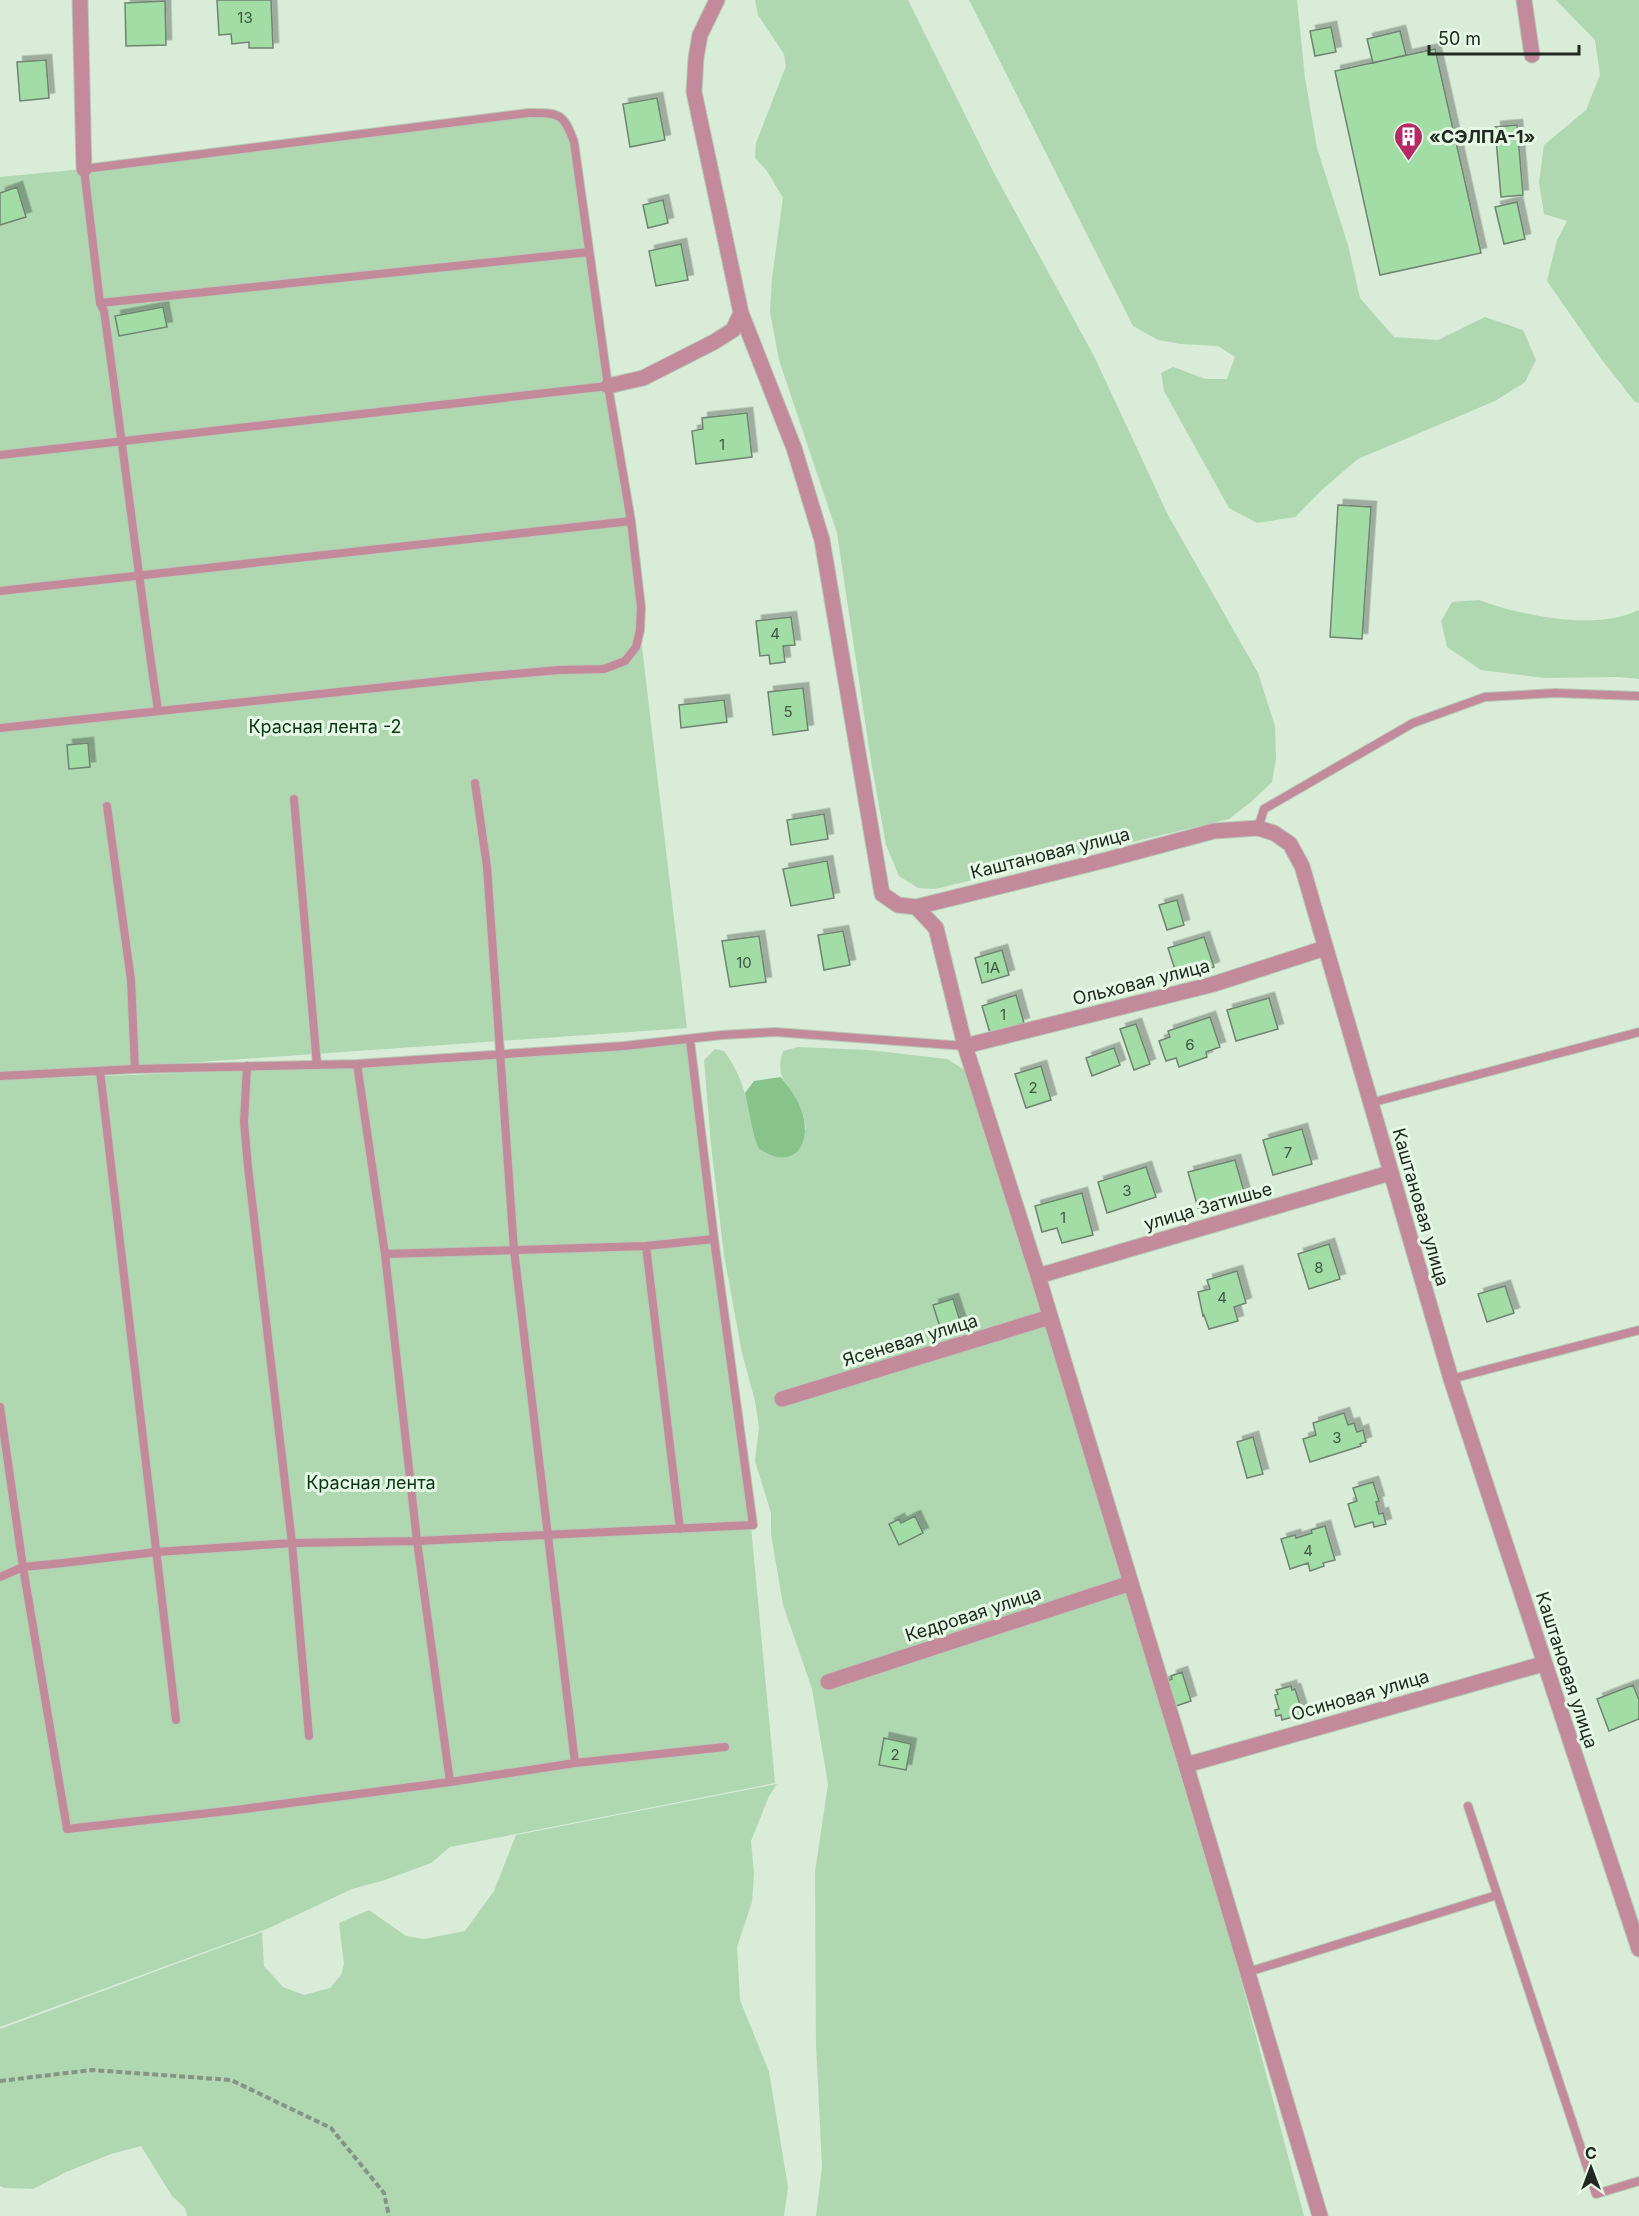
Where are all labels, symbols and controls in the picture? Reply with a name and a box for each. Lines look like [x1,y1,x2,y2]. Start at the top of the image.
house number: 13 [237,8,253,27]
scale bar [1429,18,1579,56]
text: 50 m [1438,28,1481,49]
building icon: «СЭЛПА-1» [1392,120,1424,162]
place label: «СЭЛПА-1» [1429,126,1535,147]
house number: 1 [719,435,725,454]
house number: 4 [770,624,780,643]
house number: 5 [783,702,793,721]
park label: Красная лента -2 [248,716,402,737]
street label: Каштановая улица [968,823,1132,883]
house number: 10 [736,953,752,972]
street label: Ольховая улица [1070,955,1212,1009]
house number: 1А [984,958,1000,977]
house number: 1 [1000,1005,1006,1024]
house number: 6 [1185,1035,1195,1054]
house number: 2 [1028,1078,1038,1097]
street label: Каштановая улица [1388,1126,1454,1288]
house number: 7 [1284,1143,1292,1162]
street label: улица Затишье [1142,1178,1274,1234]
house number: 3 [1122,1181,1132,1200]
house number: 1 [1060,1208,1066,1227]
house number: 8 [1314,1258,1324,1277]
house number: 4 [1217,1288,1227,1307]
street label: Ясеневая улица [840,1309,980,1371]
house number: 3 [1332,1428,1342,1447]
park label: Красная лента [306,1472,436,1493]
house number: 4 [1303,1541,1313,1560]
street label: Кедровая улица [902,1582,1044,1646]
street label: Каштановая улица [1532,1589,1602,1751]
street label: Осиновая улица [1289,1665,1431,1725]
house number: 2 [890,1745,900,1764]
north arrow [1561,2138,1621,2198]
text: С [1585,2143,1597,2163]

